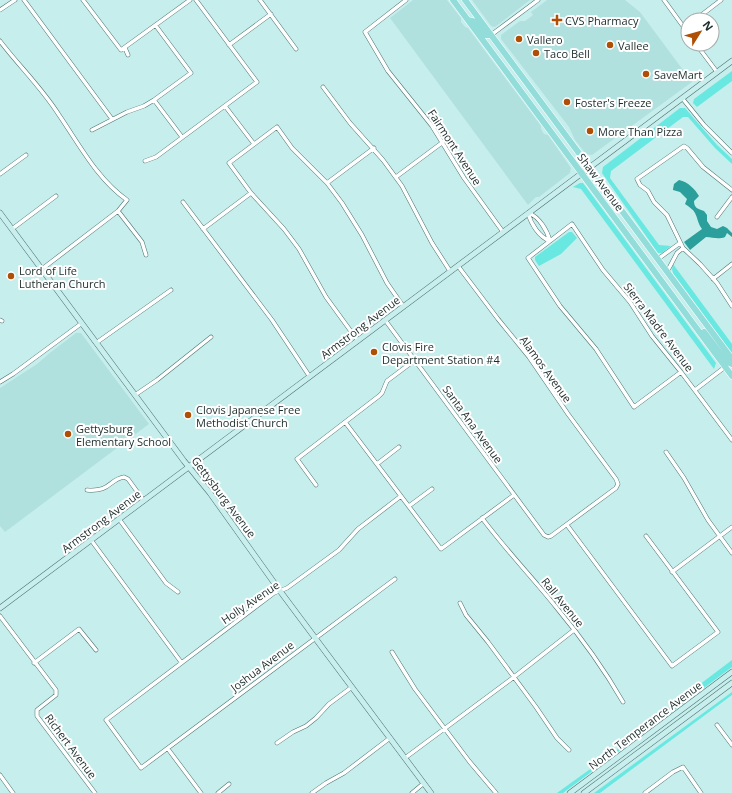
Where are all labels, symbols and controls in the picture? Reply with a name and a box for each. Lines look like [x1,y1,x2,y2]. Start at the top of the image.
north arrow [680,12,720,52]
place label: CVS Pharmacy [565,13,639,28]
marker: CVS Pharmacy [552,15,562,25]
text: N [700,18,717,34]
place label: Vallero [527,32,563,47]
marker: Vallero [514,34,524,44]
place label: Vallee [618,38,649,53]
marker: Vallee [605,40,615,50]
place label: Taco Bell [544,46,590,61]
marker: Taco Bell [531,48,541,58]
place label: SaveMart [654,67,702,82]
marker: SaveMart [641,69,651,79]
place label: Foster's Freeze [575,95,652,110]
marker: Foster's Freeze [562,97,572,107]
street label: Fairmont Avenue [425,106,485,188]
place label: More Than Pizza [598,124,682,139]
marker: More Than Pizza [585,126,595,136]
street label: Shaw Avenue [574,150,628,214]
place label: Lord of Life Lutheran Church [19,263,105,291]
marker: Lord of Life Lutheran Church [6,271,16,281]
street label: Sierra Madre Avenue [621,280,697,374]
street label: Armstrong Avenue [317,292,403,362]
street label: Alamos Avenue [517,333,575,405]
place label: Clovis Fire Department Station #4 [382,339,500,367]
marker: Clovis Fire Department Station #4 [369,347,379,357]
street label: Santa Ana Avenue [440,382,506,466]
place label: Clovis Japanese Free Methodist Church [196,402,300,430]
marker: Clovis Japanese Free Methodist Church [183,410,193,420]
place label: Gettysburg Elementary School [76,421,171,449]
marker: Gettysburg Elementary School [63,429,73,439]
street label: Gettysburg Avenue [189,453,259,541]
street label: Armstrong Avenue [58,486,144,556]
street label: Rall Avenue [538,574,588,630]
street label: Holly Avenue [218,577,282,627]
street label: Joshua Avenue [227,637,297,695]
street label: North Temperance Avenue [585,677,705,773]
street label: Richert Avenue [42,711,100,781]

